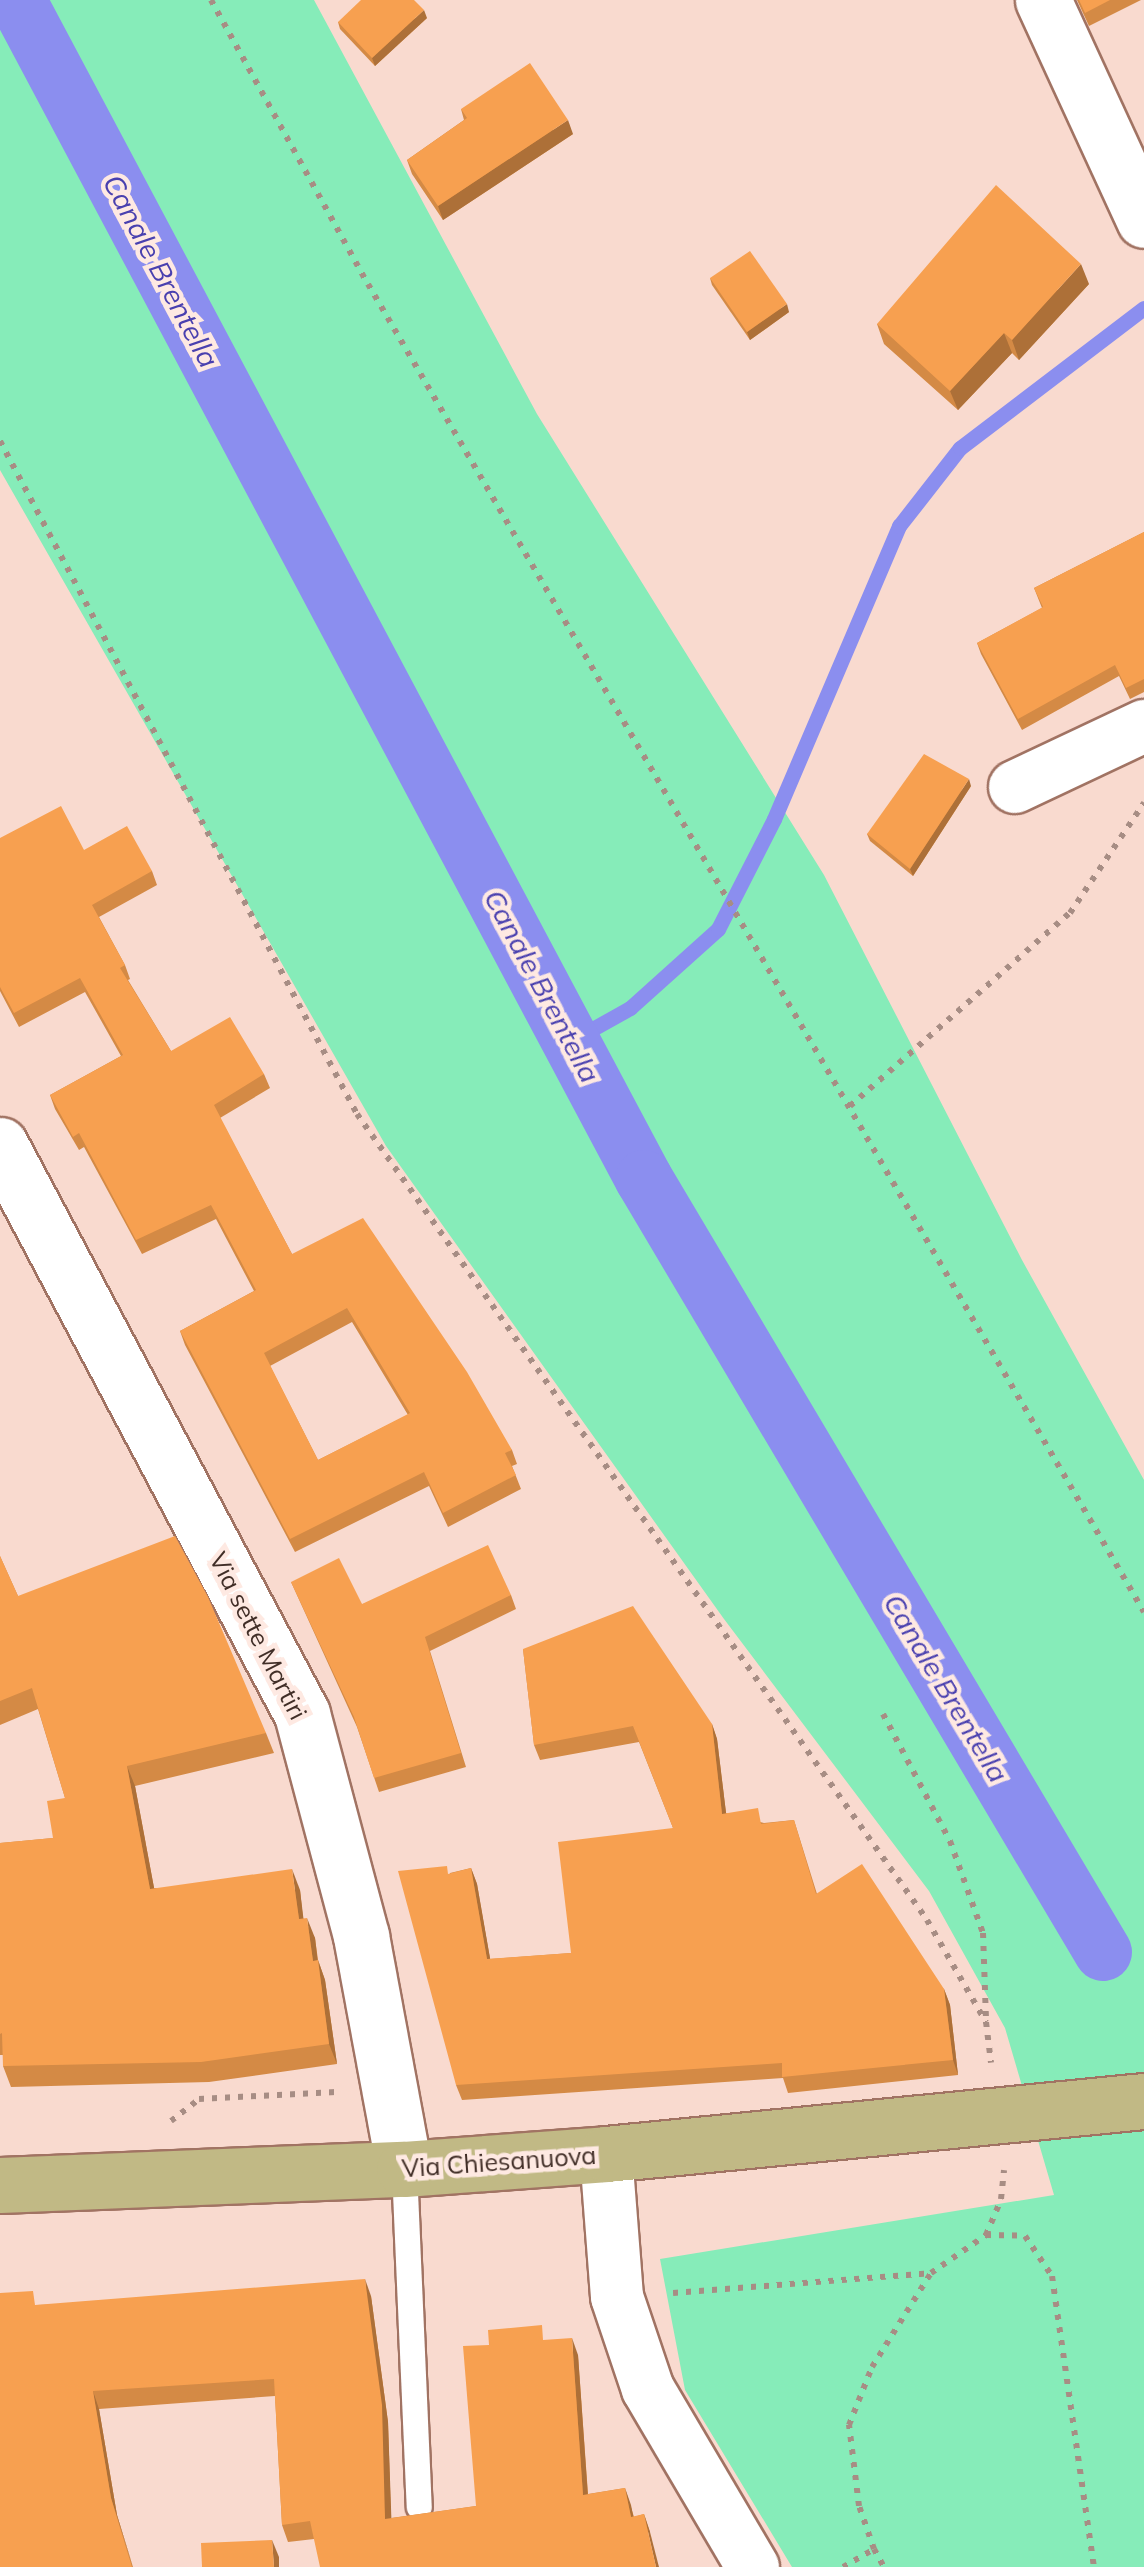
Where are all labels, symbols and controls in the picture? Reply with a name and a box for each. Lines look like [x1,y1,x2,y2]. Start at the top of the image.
water label: Canale Brentella [96,169,226,373]
water label: Canale Brentella [477,884,607,1088]
street label: Via sette Martiri [203,1547,313,1725]
water label: Canale Brentella [877,1588,1015,1788]
street label: Via Chiesanuova [401,2140,597,2184]

